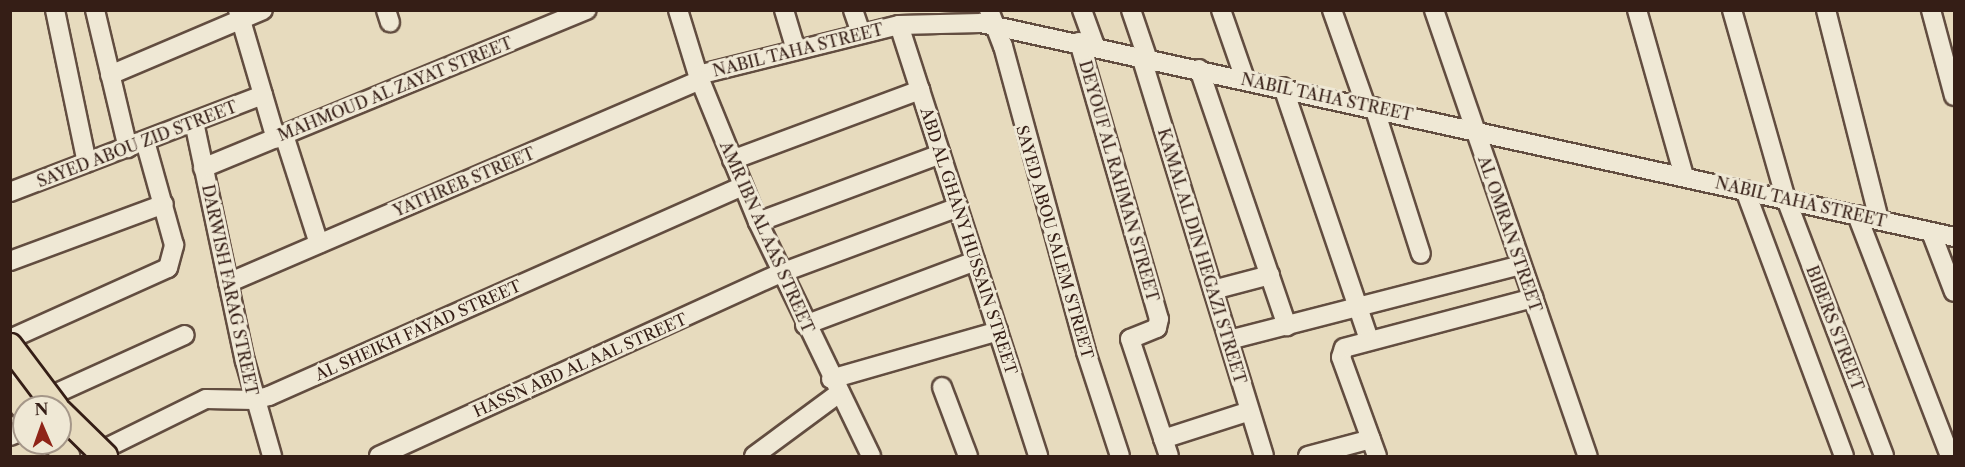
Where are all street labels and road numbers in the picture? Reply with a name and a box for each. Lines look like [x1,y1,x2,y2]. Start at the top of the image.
street label: NABIL TAHA STREET [710,19,886,81]
street label: MAHMOUD AL ZAYAT STREET [274,33,516,145]
street label: DEYOUF AL RAHMAN STREET [1075,58,1163,304]
street label: NABIL TAHA STREET [1239,69,1415,125]
street label: SAYED ABOU ZID STREET [34,97,240,191]
street label: ABD AL GHANY HUSSAIN STREET [916,104,1022,378]
street label: SAYED ABOU SALEM STREET [1012,123,1098,361]
street label: KAMAL AL DIN HEGAZI STREET [1154,125,1250,387]
street label: AMR IBN AL AAS STREET [716,137,818,337]
street label: YATHREB STREET [390,143,538,221]
street label: AL OMRAN STREET [1474,153,1546,315]
street label: NABIL TAHA STREET [1713,173,1889,231]
street label: DARWISH FARAG STREET [198,183,262,397]
street label: BIBERS STREET [1802,263,1868,393]
street label: AL SHEIKH FAYAD STREET [312,276,524,384]
street label: HASSN ABD AL AAL STREET [469,308,691,422]

